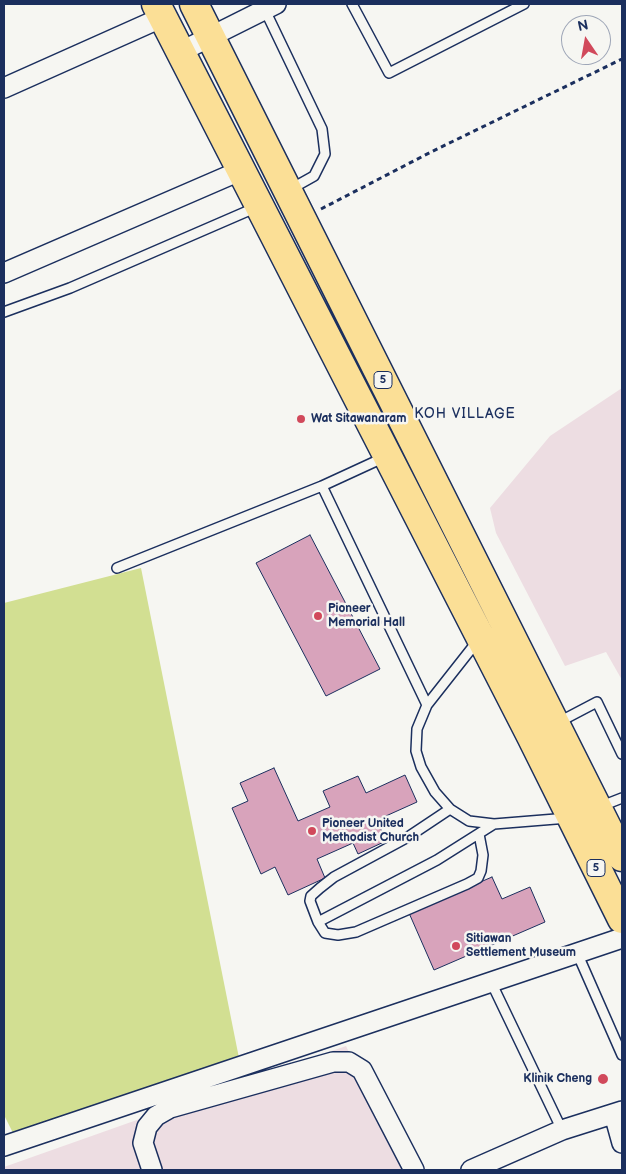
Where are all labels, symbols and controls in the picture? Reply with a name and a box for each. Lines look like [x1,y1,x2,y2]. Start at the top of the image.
north arrow [561,15,611,65]
text: N [576,16,590,35]
road number: 5 [374,372,392,388]
district label: KOH VILLAGE [413,406,517,422]
place label: Wat Sitawanaram [311,412,406,426]
marker: Wat Sitawanaram [295,413,307,425]
place label: Pioneer Memorial Hall [328,602,405,630]
marker: Pioneer Memorial Hall [312,610,324,622]
place label: Pioneer United Methodist Church [322,817,419,845]
marker: Pioneer United Methodist Church [306,825,318,837]
road number: 5 [587,860,605,876]
place label: Sitiawan Settlement Museum [466,932,576,960]
marker: Sitiawan Settlement Museum [450,940,462,952]
place label: Klinik Cheng [523,1072,592,1086]
marker: Klinik Cheng [596,1072,610,1086]

